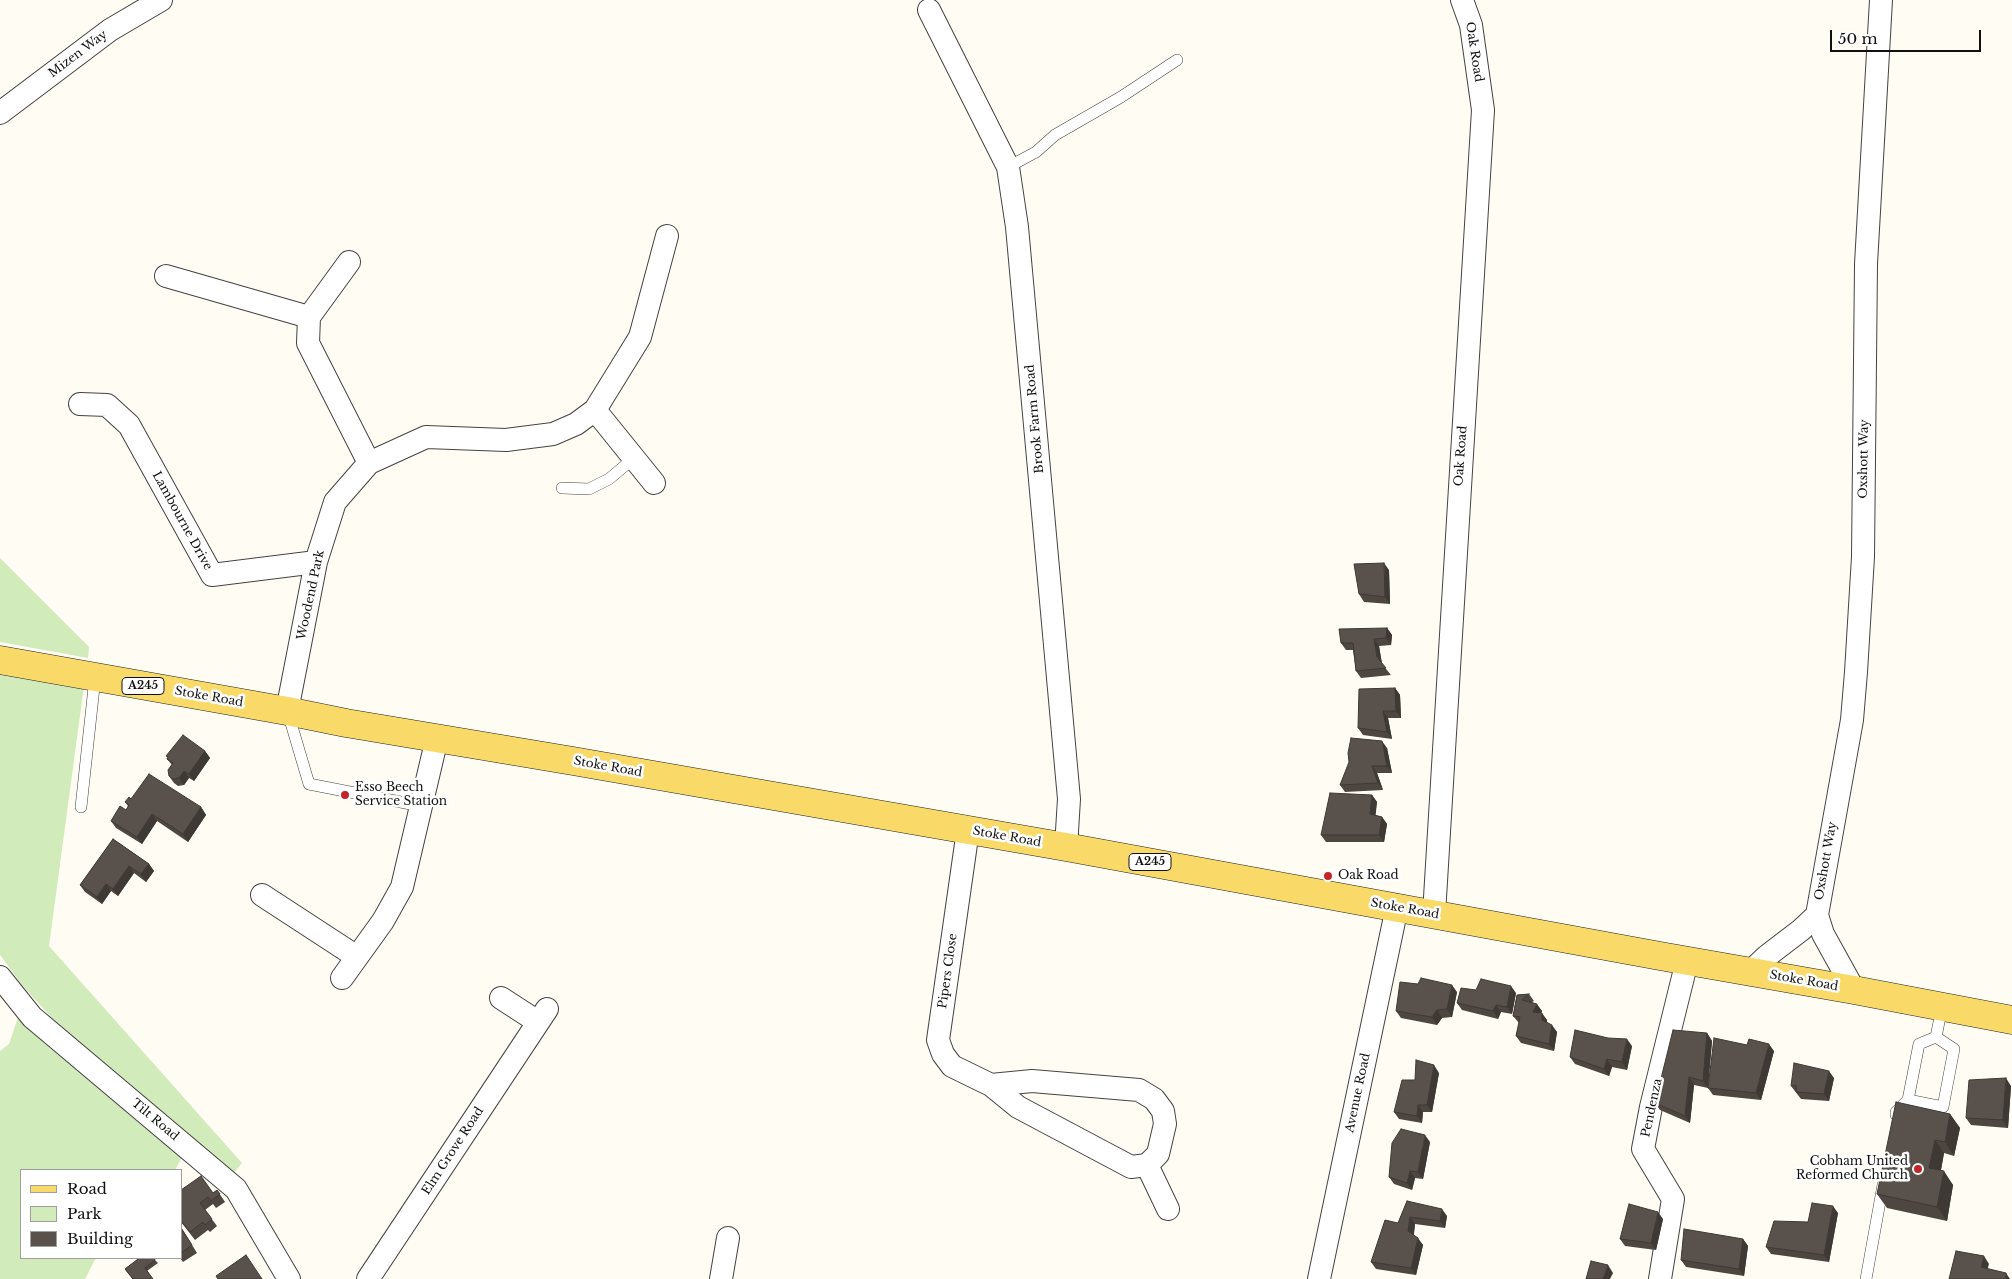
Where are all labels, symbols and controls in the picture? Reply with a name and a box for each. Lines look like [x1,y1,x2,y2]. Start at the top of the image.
scale bar [1832,20,1983,52]
street label: Oak Road [1462,21,1486,83]
street label: Mizen Way [46,27,110,81]
text: 50 m [1838,29,1878,48]
street label: Brook Farm Road [1023,364,1047,474]
street label: Oxshott Way [1856,419,1872,499]
street label: Oak Road [1452,425,1470,487]
street label: Lambourne Drive [149,469,215,573]
street label: Woodend Park [294,549,328,641]
road number: A245 [122,678,164,694]
street label: Stoke Road [174,684,244,710]
street label: Stoke Road [573,754,643,780]
place label: Esso Beech Service Station [355,781,447,809]
marker: Esso Beech Service Station [339,789,351,801]
street label: Oxshott Way [1812,821,1840,901]
street label: Stoke Road [972,824,1042,850]
road number: A245 [1129,854,1171,870]
place label: Oak Road [1338,869,1399,883]
marker: Oak Road [1322,870,1334,882]
street label: Stoke Road [1370,896,1440,922]
street label: Pipers Close [936,933,960,1009]
street label: Stoke Road [1769,968,1839,994]
street label: Avenue Road [1343,1052,1373,1134]
street label: Pendenza [1639,1077,1665,1139]
street label: Tilt Road [128,1096,182,1144]
street label: Elm Grove Road [419,1104,487,1198]
place label: Cobham United Reformed Church [1796,1155,1908,1183]
marker: Cobham United Reformed Church [1912,1163,1924,1175]
legend [20,1169,182,1259]
text: Road [67,1179,107,1198]
text: Park [67,1204,102,1223]
text: Building [67,1229,133,1248]

